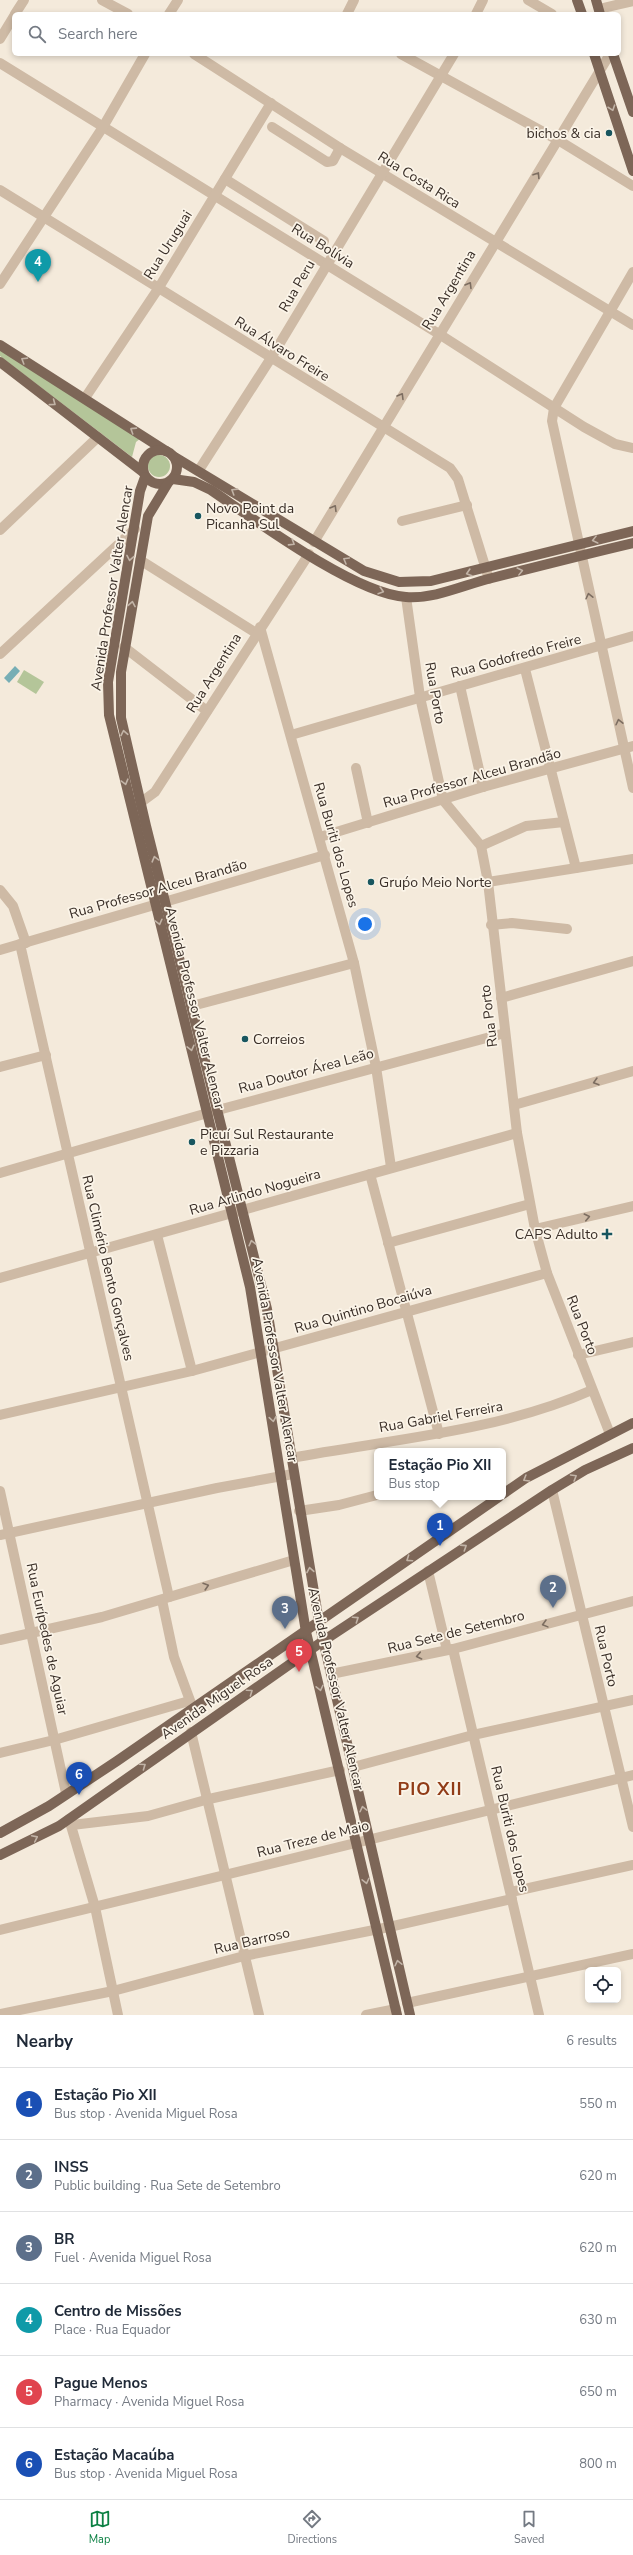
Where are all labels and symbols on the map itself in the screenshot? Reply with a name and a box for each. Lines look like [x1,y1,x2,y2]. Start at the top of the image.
one-way arrow [607,105,615,112]
place label: bichos & cia [527,124,601,143]
marker: bichos & cia [604,128,614,138]
street label: Rua Costa Rica [374,147,464,213]
one-way arrow [532,172,539,179]
street label: Rua Uruguai [139,207,197,283]
street label: Rua Bolívia [288,219,358,273]
street label: Rua Argentina [418,246,480,334]
pin: 4 [25,249,51,282]
street label: Rua Peru [274,257,320,315]
one-way arrow [464,282,471,289]
street label: Rua Álvaro Freire [231,312,333,386]
one-way arrow [21,357,28,365]
one-way arrow [396,393,404,400]
one-way arrow [49,398,56,405]
one-way arrow [131,428,138,435]
street label: Avenida Professor Valter Alencar [86,484,138,692]
one-way arrow [231,489,238,496]
place label: Novo Point da Picanha Sul [206,499,294,534]
one-way arrow [330,505,337,512]
marker: Novo Point da Picanha Sul [193,511,203,521]
one-way arrow [592,535,599,544]
one-way arrow [288,539,295,546]
one-way arrow [126,555,134,561]
one-way arrow [342,557,350,564]
one-way arrow [517,567,523,575]
one-way arrow [466,568,473,577]
one-way arrow [377,586,384,595]
one-way arrow [586,593,594,599]
one-way arrow [127,601,136,607]
street label: Rua Godofredo Freire [449,629,583,683]
street label: Rua Argentina [182,630,246,716]
street label: Rua Porto [420,661,450,726]
one-way arrow [615,719,623,726]
one-way arrow [121,730,129,736]
street label: Rua Professor Alceu Brandão [381,743,563,812]
one-way arrow [120,779,128,785]
street label: Rua Buriti dos Lopes [309,780,363,910]
street label: Rua Professor Alceu Brandão [67,854,249,923]
one-way arrow [151,856,159,863]
place label: Gruṕo Meio Norte [379,873,491,892]
marker: Gruṕo Meio Norte [366,877,376,887]
street label: Avenida Professor Valter Alencar [161,905,229,1111]
your location [355,914,375,934]
one-way arrow [154,918,163,925]
street label: Rua Porto [476,984,502,1048]
place label: Correios [253,1030,305,1049]
marker: Correios [240,1034,250,1044]
one-way arrow [186,1044,195,1051]
street label: Rua Doutor Área Leão [236,1044,376,1098]
one-way arrow [592,1077,599,1086]
place label: Picuí Sul Restaurante e Pizzaria [200,1125,334,1160]
marker: Picuí Sul Restaurante e Pizzaria [187,1137,197,1147]
street label: Rua Arlindo Nogueira [187,1164,323,1220]
street label: Rua Climério Bento Gonçalves [77,1173,139,1363]
one-way arrow [583,1213,590,1221]
place label: CAPS Adulto [515,1225,598,1244]
marker: CAPS Adulto [601,1228,613,1240]
one-way arrow [248,1240,256,1246]
street label: Avenida Professor Valter Alencar [248,1256,302,1464]
street label: Rua Quintino Bocaiúva [292,1280,434,1338]
street label: Rua Porto [562,1292,602,1358]
street label: Rua Gabriel Ferreira [378,1397,504,1437]
one-way arrow [268,1416,277,1422]
one-way arrow [523,1474,530,1481]
one-way arrow [570,1475,577,1482]
pin: 1 [427,1513,453,1546]
one-way arrow [460,1545,467,1552]
one-way arrow [406,1554,413,1562]
street label: Rua Eurípedes de Aguiar [22,1561,72,1717]
one-way arrow [306,1567,315,1573]
pin: 2 [540,1575,566,1608]
one-way arrow [203,1582,210,1591]
street label: Avenida Professor Valter Alencar [303,1586,369,1792]
pin: 3 [272,1596,298,1629]
street label: Rua Sete de Setembro [386,1606,527,1658]
one-way arrow [352,1616,359,1624]
one-way arrow [541,1619,548,1628]
street label: Rua Porto [590,1623,622,1689]
pin: 5 [286,1639,312,1672]
street label: Avenida Miguel Rosa [157,1652,277,1744]
one-way arrow [416,1652,422,1660]
one-way arrow [315,1685,323,1692]
one-way arrow [246,1689,253,1697]
pin: 6 [66,1762,92,1795]
one-way arrow [139,1763,146,1771]
street label: Rua Buriti dos Lopes [486,1764,534,1894]
district label: PIO XII [398,1777,463,1801]
one-way arrow [359,1806,367,1812]
street label: Rua Treze de Maio [255,1816,371,1862]
one-way arrow [31,1835,38,1843]
one-way arrow [362,1878,370,1884]
street label: Rua Barroso [212,1923,292,1959]
one-way arrow [394,1960,402,1967]

